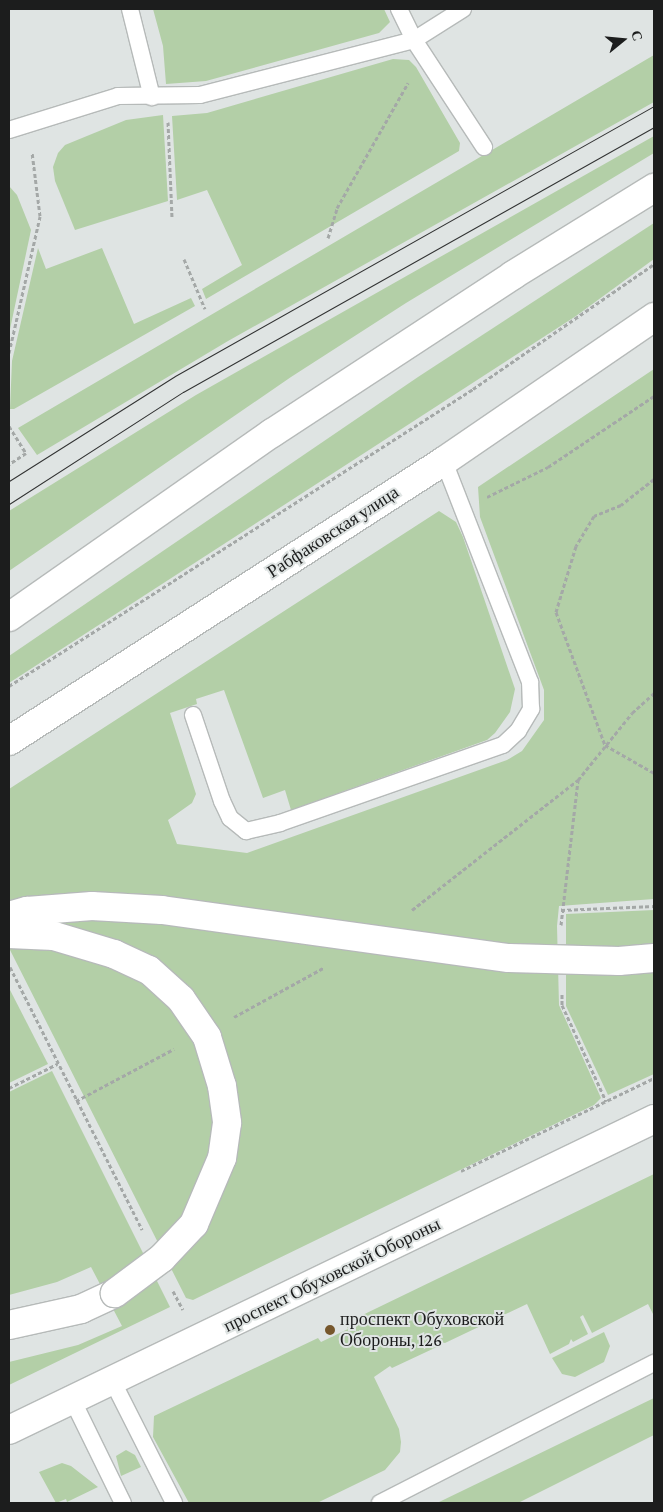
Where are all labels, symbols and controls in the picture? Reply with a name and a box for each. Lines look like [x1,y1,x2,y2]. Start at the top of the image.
north arrow [598,15,648,65]
text: С [628,28,646,43]
street label: Рабфаковская улица [263,481,403,583]
street label: проспект Обуховской Обороны [220,1213,444,1337]
place label: проспект Обуховской Обороны, 126 [340,1309,504,1352]
marker: проспект Обуховской Обороны, 126 [324,1324,336,1336]

